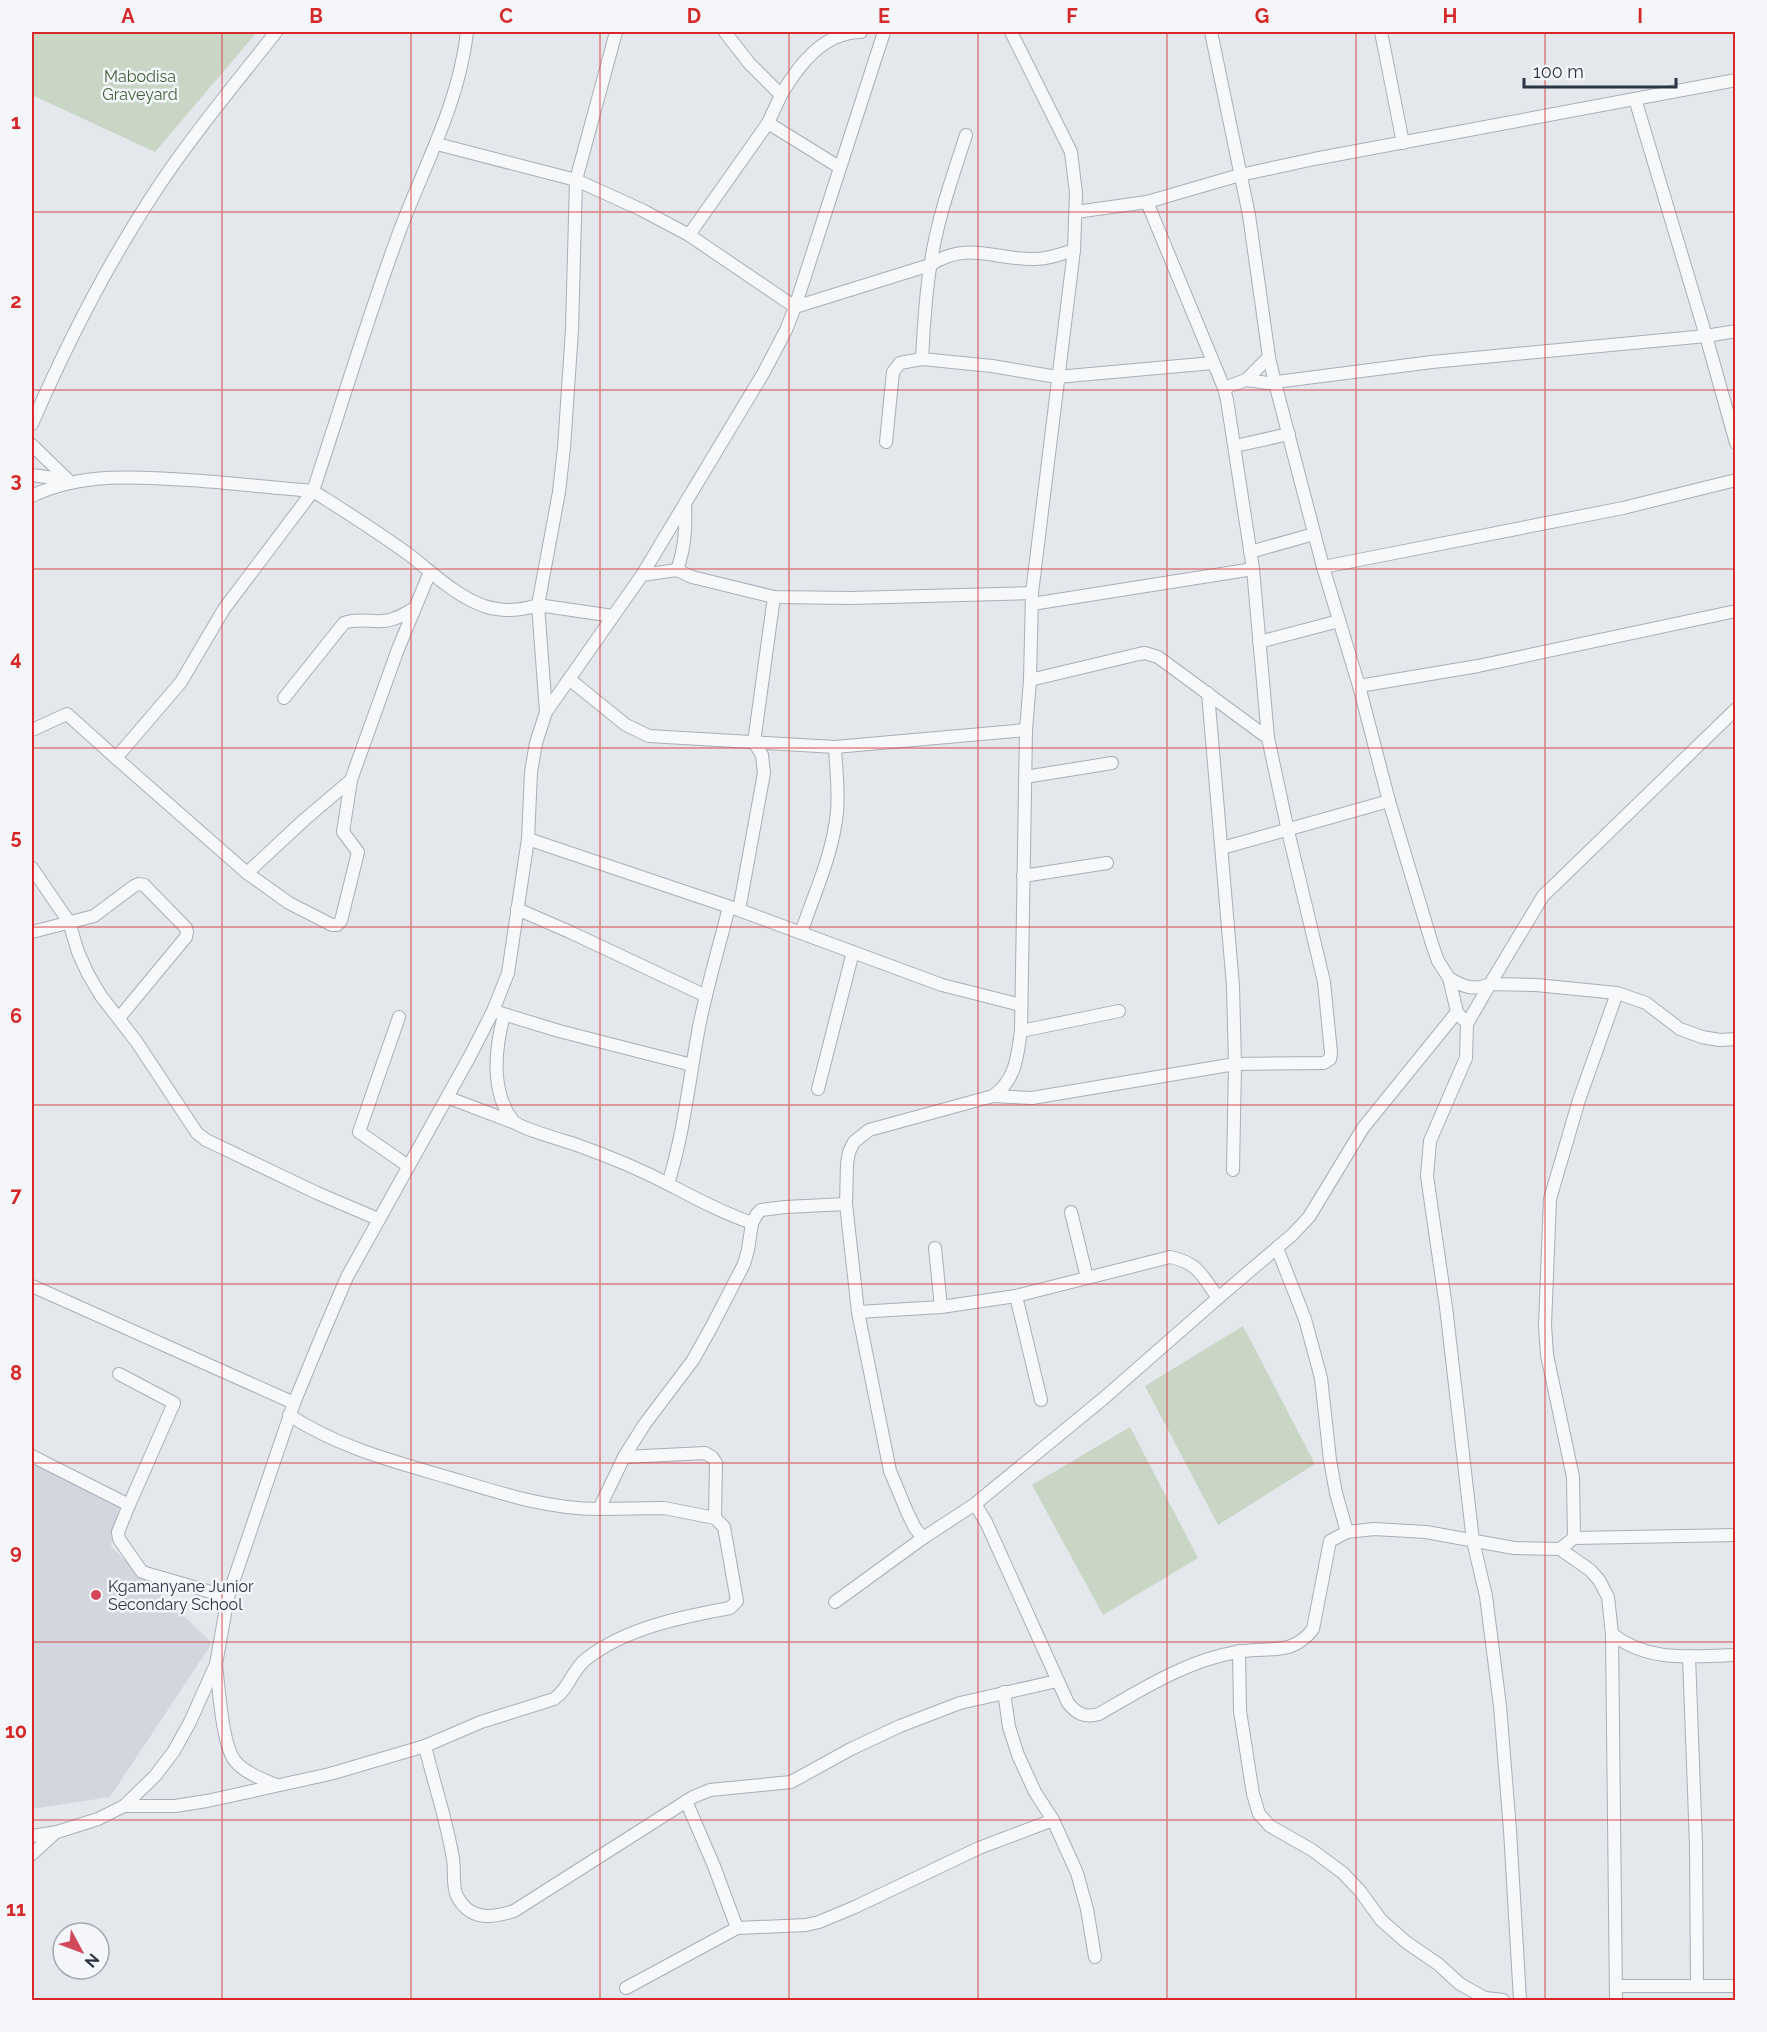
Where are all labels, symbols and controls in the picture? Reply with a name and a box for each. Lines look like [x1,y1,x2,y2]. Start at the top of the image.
text: A [121,4,135,28]
text: B [309,4,323,28]
text: C [499,4,513,28]
text: D [687,4,701,28]
text: E [878,4,890,28]
text: F [1066,4,1078,28]
text: G [1255,4,1269,28]
text: H [1443,4,1457,28]
text: I [1637,4,1643,28]
scale bar [1524,51,1676,89]
text: 100 m [1533,61,1584,82]
park label: Mabodisa Graveyard [102,67,178,104]
text: 1 [11,110,21,134]
text: 2 [10,289,22,313]
text: 3 [10,468,22,492]
text: 4 [10,646,22,670]
text: 5 [10,825,22,849]
text: 6 [10,1004,22,1028]
text: 7 [10,1183,22,1207]
text: 8 [10,1361,22,1385]
text: 9 [10,1540,22,1564]
place label: Kgamanyane Junior Secondary School [108,1577,254,1614]
marker: Kgamanyane Junior Secondary School [89,1588,103,1602]
text: 10 [5,1719,27,1743]
text: 11 [6,1897,26,1921]
north arrow [51,1921,111,1981]
text: N [81,1950,103,1971]

